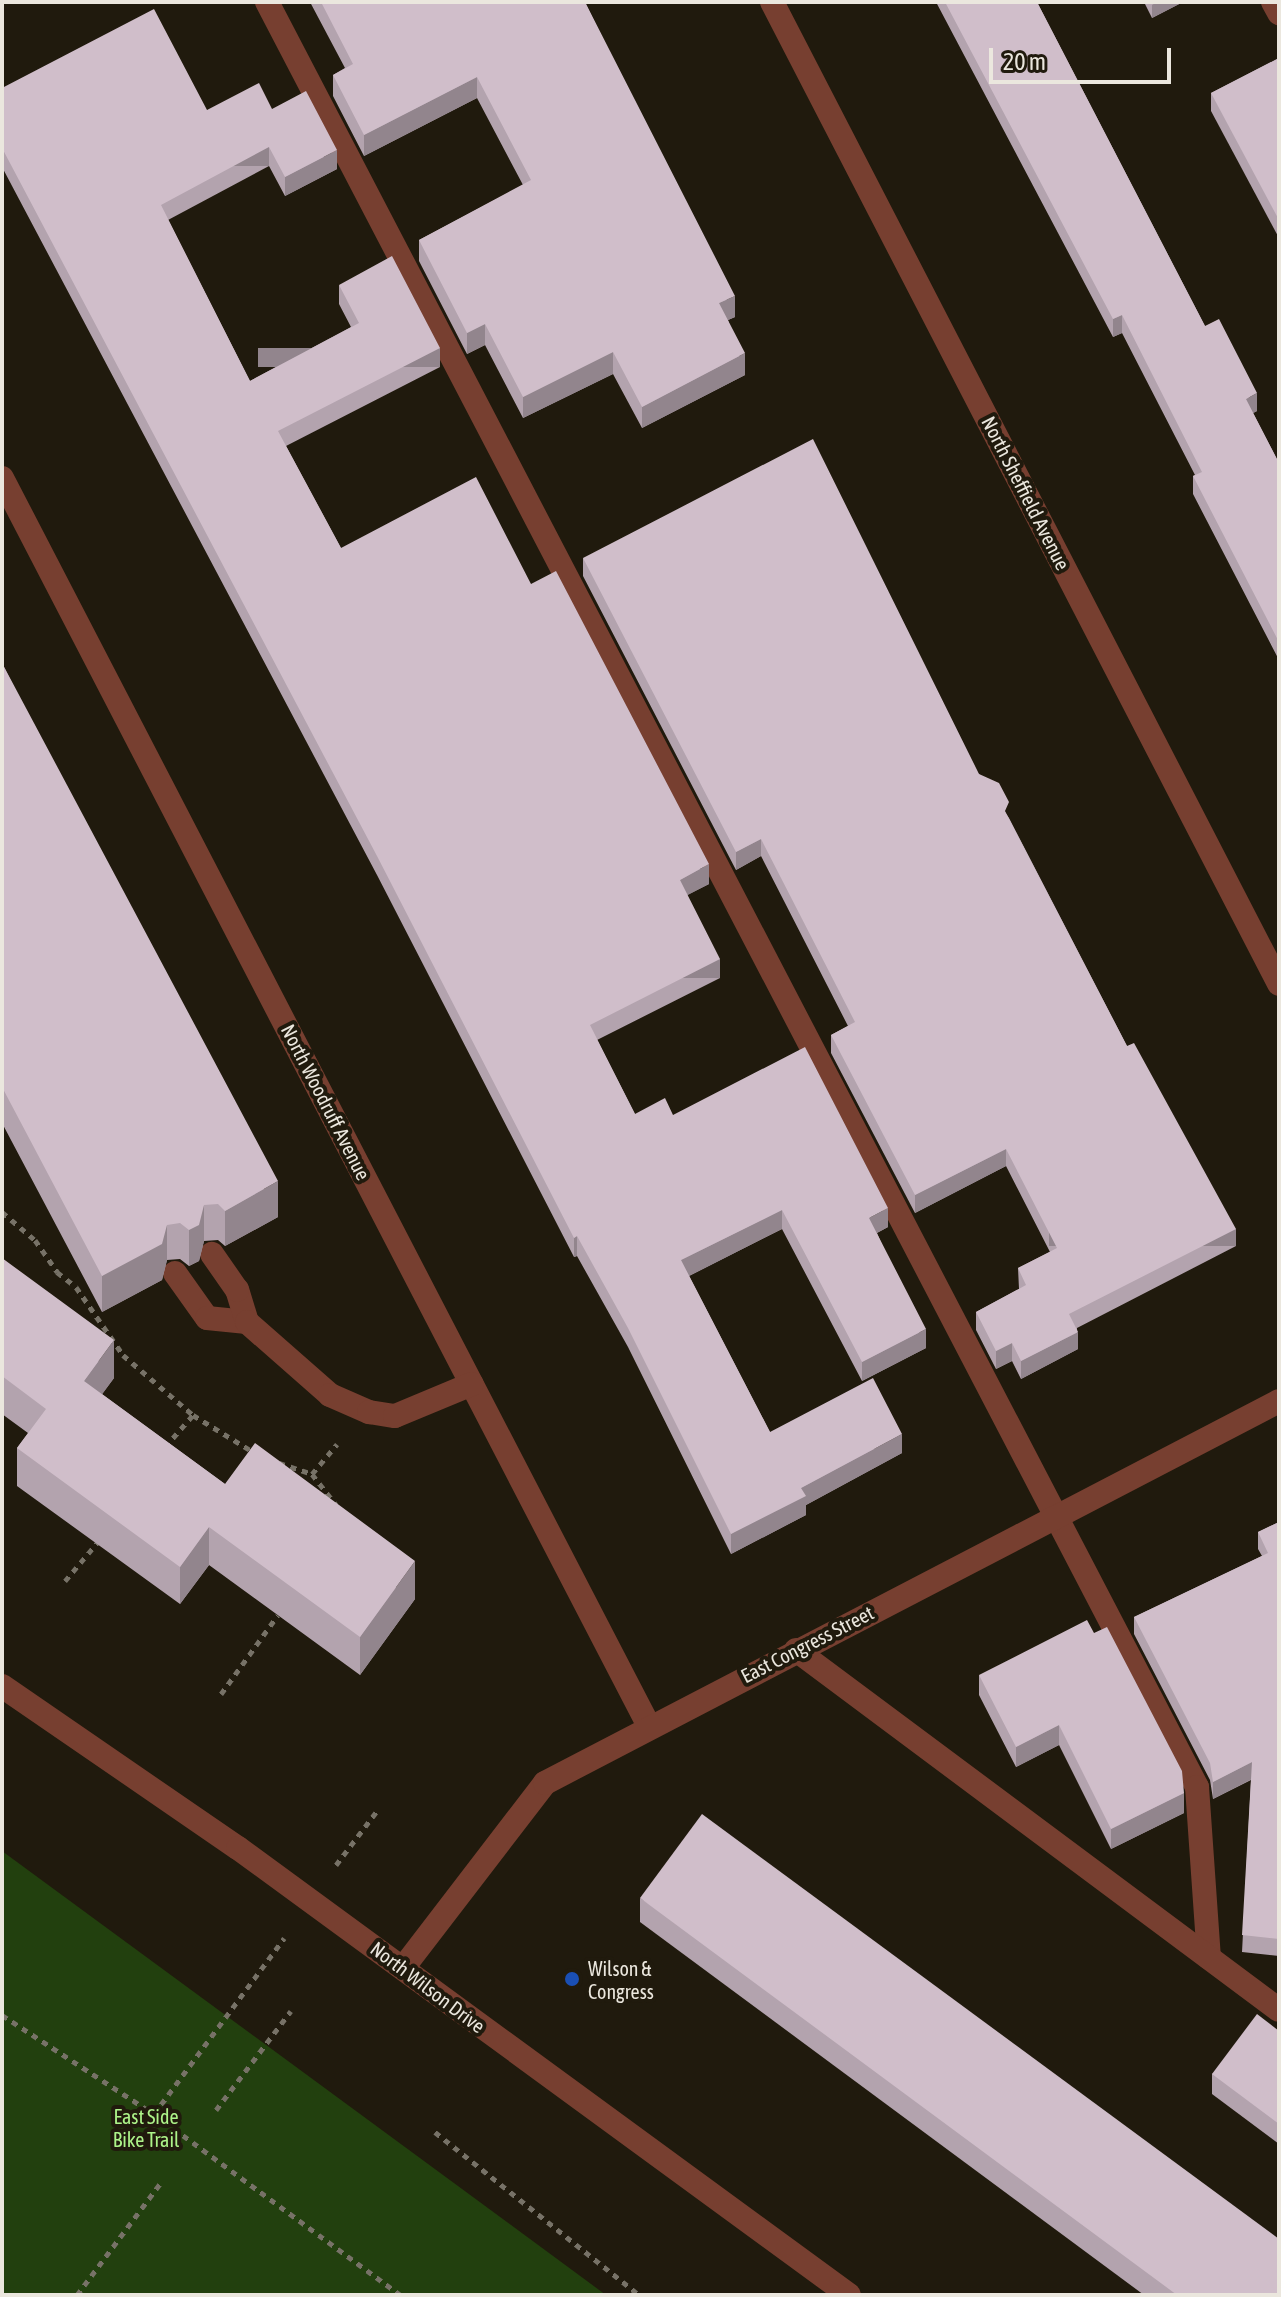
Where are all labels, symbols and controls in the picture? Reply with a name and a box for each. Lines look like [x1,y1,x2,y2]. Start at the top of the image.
scale bar [993,32,1175,82]
text: 20 m [1003,48,1046,75]
street label: North Sheffield Avenue [977,412,1075,574]
street label: North Woodruff Avenue [276,1020,376,1184]
street label: East Congress Street [737,1600,877,1688]
street label: North Wilson Drive [366,1936,490,2038]
place label: Wilson & Congress [588,1956,654,2003]
marker: Wilson & Congress [563,1970,581,1988]
park label: East Side Bike Trail [113,2104,179,2151]

